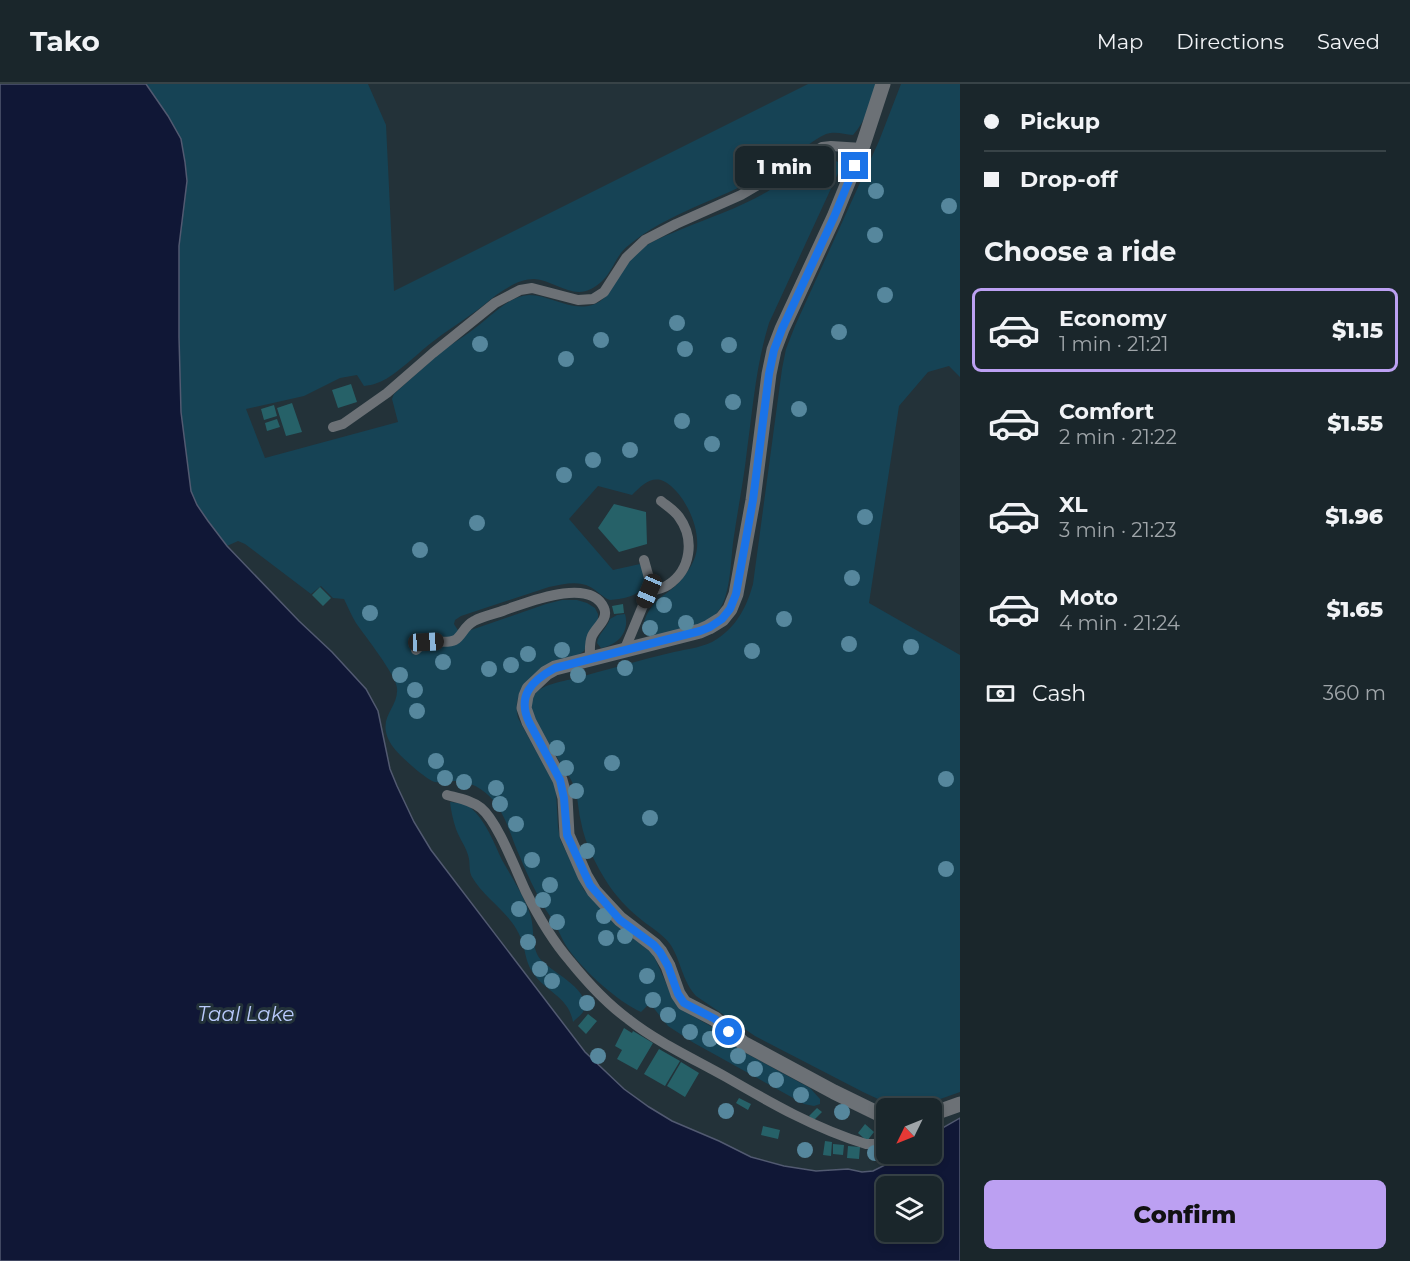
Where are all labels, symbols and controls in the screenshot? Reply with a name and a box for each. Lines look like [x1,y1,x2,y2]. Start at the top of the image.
text: Tako [30,24,100,58]
text: Map [1097,29,1143,54]
text: Directions [1176,29,1284,54]
text: Saved [1317,29,1380,54]
text: Pickup [1020,108,1100,135]
callout: 1 min [735,145,834,187]
route end [841,152,868,179]
text: 1 min [757,155,812,179]
text: Drop-off [1020,166,1118,193]
text: Choose a ride [984,235,1176,268]
icon: car [987,303,1041,357]
text: Economy [1059,305,1167,332]
text: $1.15 [1332,317,1383,344]
text: 1 min · 21:21 [1059,332,1169,356]
icon: car [987,396,1041,450]
text: Comfort [1059,398,1154,425]
text: $1.55 [1327,410,1383,437]
text: 2 min · 21:22 [1059,425,1177,449]
icon: car [987,489,1041,543]
text: XL [1059,491,1088,518]
text: $1.96 [1325,503,1383,530]
text: 3 min · 21:23 [1059,518,1177,542]
car [634,571,664,611]
icon: car [987,582,1041,636]
text: Moto [1059,584,1118,611]
text: $1.65 [1327,596,1383,623]
text: 4 min · 21:24 [1059,611,1180,635]
car [408,632,444,652]
icon: cash [984,677,1017,710]
text: Cash [1032,680,1086,707]
text: 360 m [1323,681,1386,705]
water label: Taal Lake [198,1002,294,1026]
route start [715,1018,742,1045]
north arrow [876,1098,942,1164]
map controls [876,1098,942,1242]
button: layers [876,1176,942,1242]
button: Confirm [984,1180,1386,1249]

